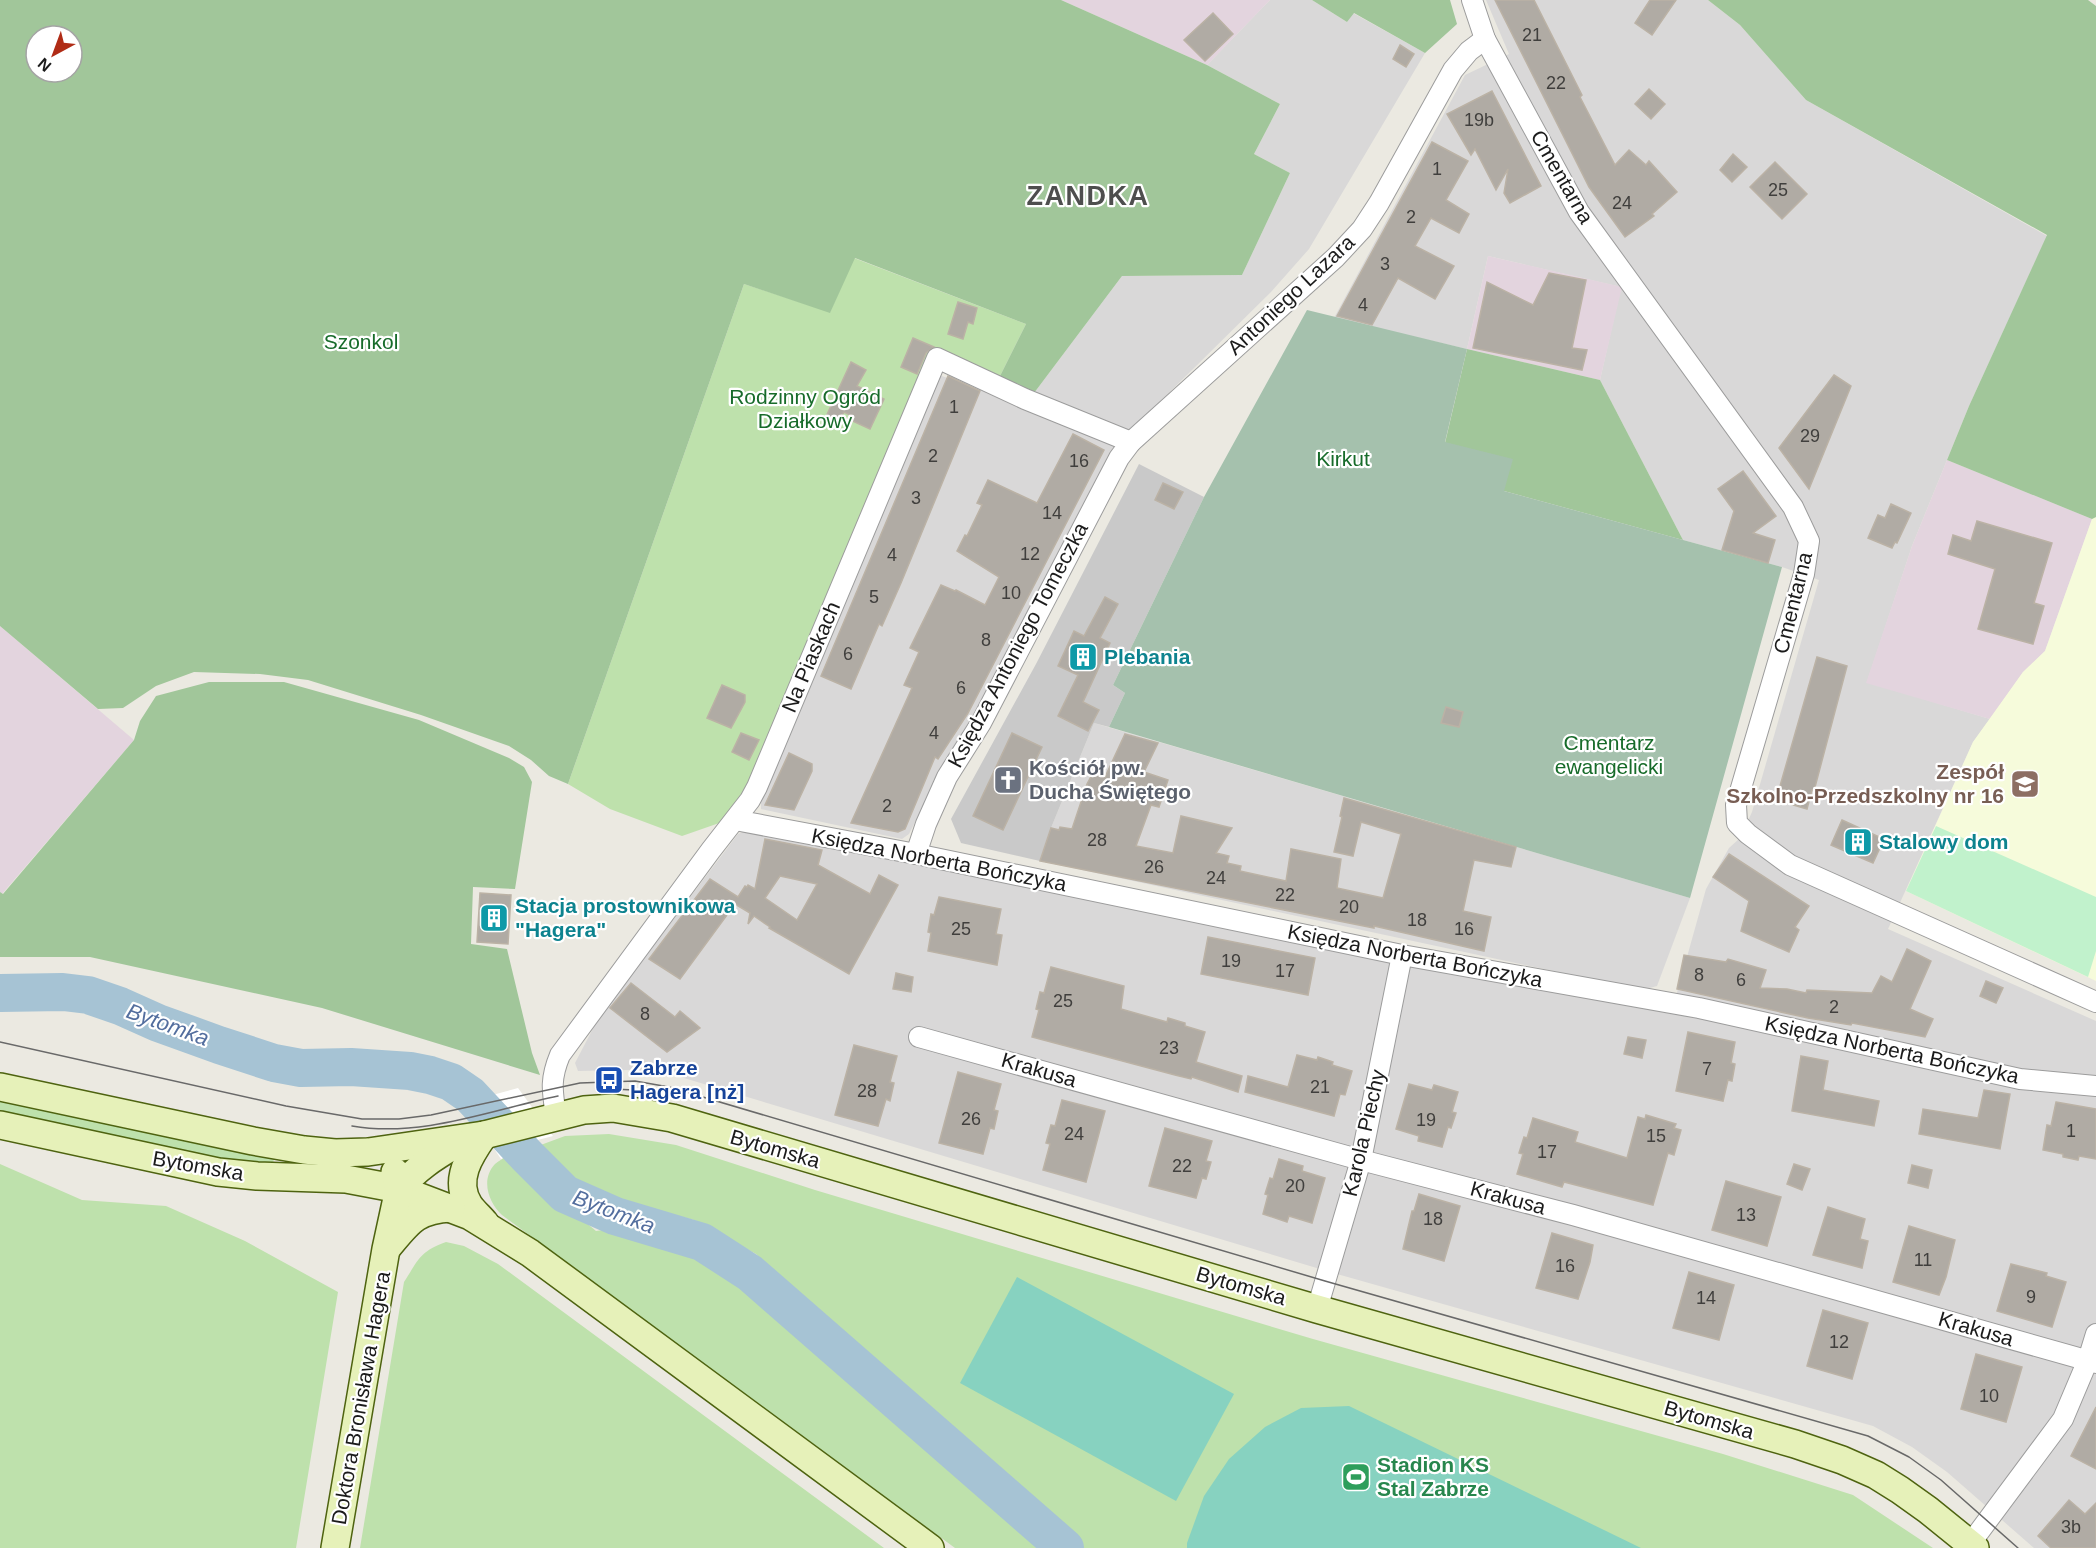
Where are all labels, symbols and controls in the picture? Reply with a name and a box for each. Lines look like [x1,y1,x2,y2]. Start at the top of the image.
north arrow [24,24,84,84]
house number: 21 [1522,25,1542,45]
text: N [35,55,54,75]
house number: 22 [1546,73,1566,93]
house number: 19b [1464,110,1494,130]
street label: Cmentarna [1527,126,1599,228]
house number: 1 [1432,159,1442,179]
house number: 25 [1768,180,1788,200]
district label: ZANDKA [1027,181,1150,211]
house number: 24 [1612,193,1632,213]
house number: 2 [1406,207,1416,227]
street label: Antoniego Lazara [1223,230,1359,359]
house number: 3 [1380,254,1390,274]
house number: 4 [1358,295,1368,315]
park label: Szonkol [324,330,398,353]
park label: Rodzinny Ogród Działkowy [729,385,881,432]
house number: 1 [949,397,959,417]
house number: 29 [1800,426,1820,446]
house number: 2 [928,446,938,466]
park label: Kirkut [1316,447,1370,470]
house number: 16 [1069,451,1089,471]
house number: 3 [911,488,921,508]
house number: 14 [1042,503,1062,523]
street label: Księdza Antoniego Tomeczka [943,518,1092,771]
house number: 12 [1020,544,1040,564]
house number: 4 [887,545,897,565]
street label: Cmentarna [1769,549,1816,656]
house number: 10 [1001,583,1021,603]
house number: 5 [869,587,879,607]
street label: Na Piaskach [777,598,844,716]
house number: 8 [981,630,991,650]
building icon: Plebania [1067,641,1099,673]
house number: 6 [843,644,853,664]
place label: Plebania [1104,645,1191,668]
house number: 6 [956,678,966,698]
house number: 4 [929,723,939,743]
park label: Cmentarz ewangelicki [1555,731,1663,778]
place label: Kościół pw. Ducha Świętego [1029,756,1191,803]
place label: Zespół Szkolno-Przedszkolny nr 16 [1726,760,2004,807]
church icon: Kościół pw. Ducha Świętego [992,764,1024,796]
school or university icon: Zespół Szkolno-Przedszkolny nr 16 [2009,768,2041,800]
house number: 2 [882,796,892,816]
street label: Księdza Norberta Bończyka [810,823,1069,896]
building icon: Stalowy dom [1842,826,1874,858]
house number: 28 [1087,830,1107,850]
place label: Stalowy dom [1879,830,2009,853]
house number: 26 [1144,857,1164,877]
house number: 24 [1206,868,1226,888]
house number: 22 [1275,885,1295,905]
place label: Stacja prostownikowa "Hagera" [515,894,736,941]
house number: 20 [1339,897,1359,917]
building icon: Stacja prostownikowa "Hagera" [478,902,510,934]
house number: 18 [1407,910,1427,930]
house number: 25 [951,919,971,939]
street label: Księdza Norberta Bończyka [1286,919,1545,992]
house number: 16 [1454,919,1474,939]
house number: 19 [1221,951,1241,971]
house number: 17 [1275,961,1295,981]
house number: 8 [1694,965,1704,985]
house number: 6 [1736,970,1746,990]
house number: 25 [1053,991,1073,1011]
house number: 2 [1829,997,1839,1017]
water label: Bytomka [123,998,212,1051]
house number: 8 [640,1004,650,1024]
street label: Księdza Norberta Bończyka [1763,1011,2022,1088]
house number: 23 [1159,1038,1179,1058]
street label: Krakusa [999,1048,1080,1091]
place label: Zabrze Hagera [nż] [630,1056,744,1103]
house number: 7 [1702,1059,1712,1079]
bus stop icon: Zabrze Hagera [nż] [593,1064,625,1096]
street label: Karola Piechy [1338,1067,1389,1199]
house number: 21 [1310,1077,1330,1097]
house number: 28 [857,1081,877,1101]
house number: 26 [961,1109,981,1129]
house number: 19 [1416,1110,1436,1130]
house number: 1 [2066,1121,2076,1141]
house number: 24 [1064,1124,1084,1144]
street label: Bytomska [728,1125,823,1172]
house number: 15 [1646,1126,1666,1146]
house number: 17 [1537,1142,1557,1162]
street label: Bytomska [151,1146,246,1185]
house number: 22 [1172,1156,1192,1176]
house number: 20 [1285,1176,1305,1196]
street label: Krakusa [1468,1176,1549,1219]
water label: Bytomka [569,1184,658,1238]
house number: 13 [1736,1205,1756,1225]
house number: 18 [1423,1209,1443,1229]
house number: 11 [1914,1250,1932,1270]
house number: 16 [1555,1256,1575,1276]
street label: Bytomska [1194,1262,1289,1309]
street label: Doktora Bronisława Hagera [327,1269,394,1526]
house number: 9 [2026,1287,2036,1307]
house number: 14 [1696,1288,1716,1308]
street label: Krakusa [1936,1307,2017,1350]
house number: 12 [1829,1332,1849,1352]
house number: 10 [1979,1386,1999,1406]
street label: Bytomska [1662,1396,1757,1443]
place label: Stadion KS Stal Zabrze [1377,1453,1489,1500]
sports icon: Stadion KS Stal Zabrze [1340,1461,1372,1493]
house number: 3b [2061,1517,2081,1537]

